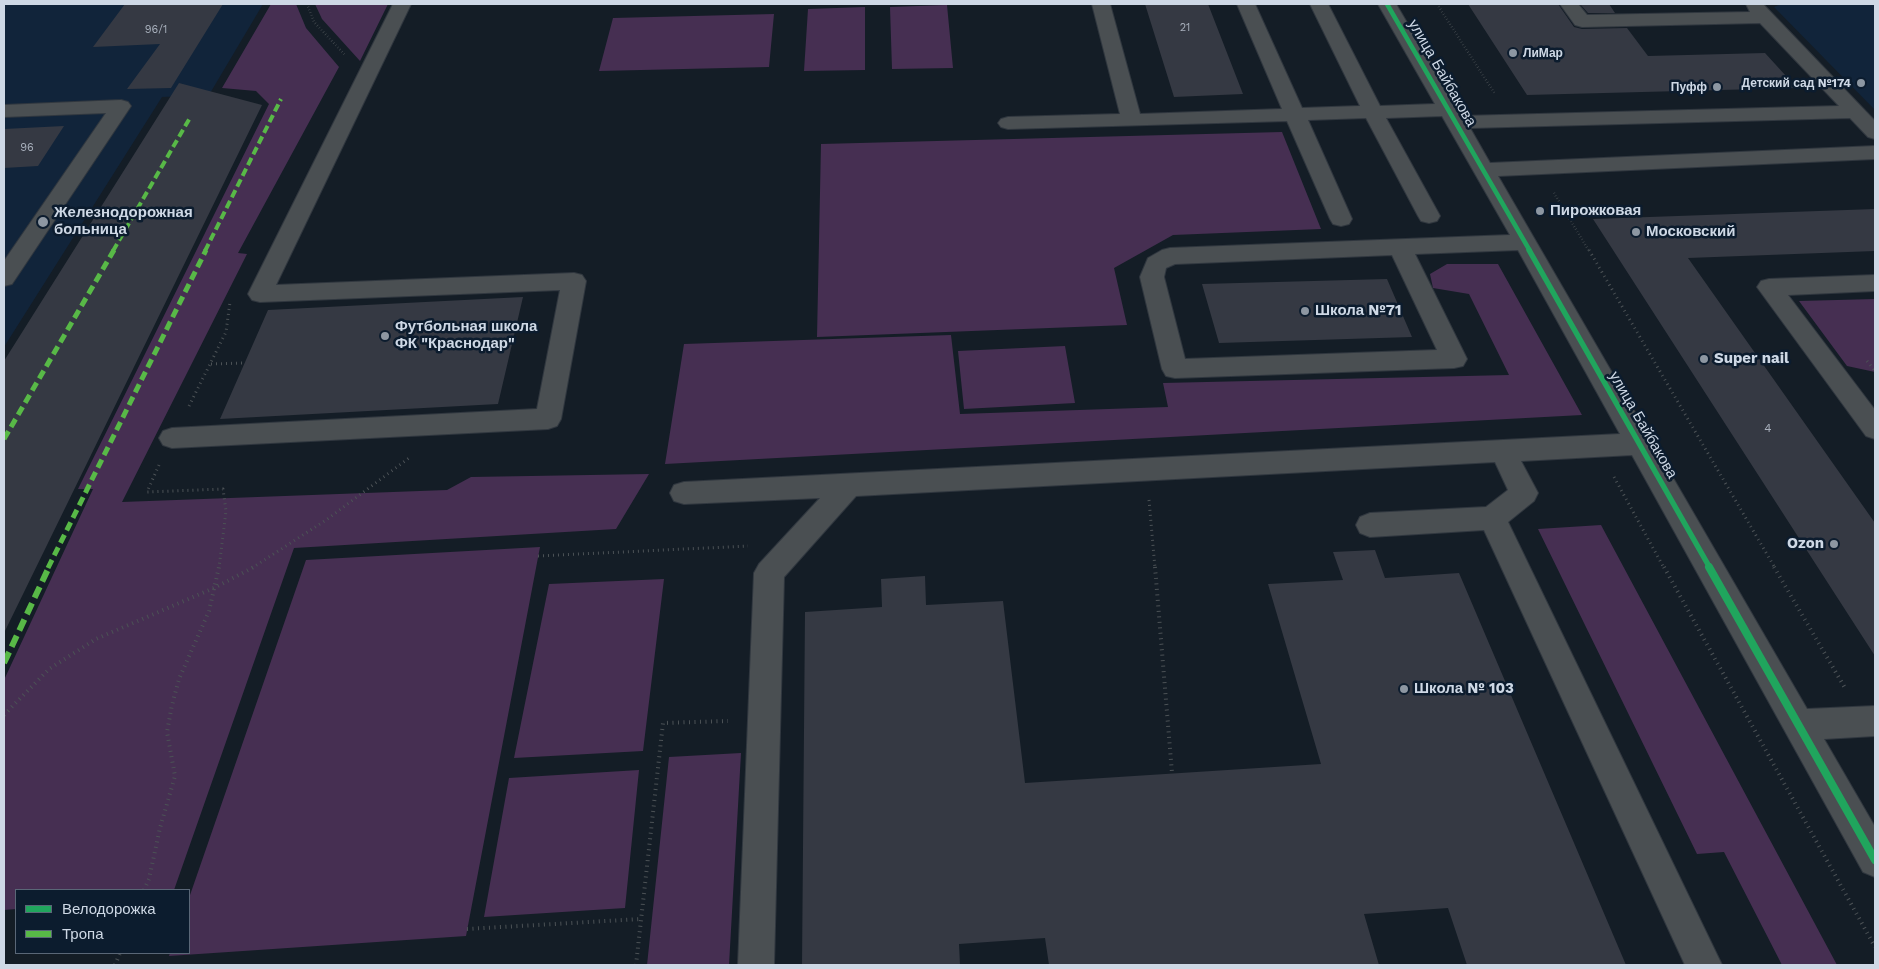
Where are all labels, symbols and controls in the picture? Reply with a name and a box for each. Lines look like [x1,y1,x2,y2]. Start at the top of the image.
street label: улица Байбакова [1404,16,1480,130]
house number: 21 [1180,21,1190,35]
house number: 96/1 [145,23,167,37]
place label: ЛиМар [1523,46,1563,60]
marker: ЛиМар [1507,47,1519,59]
place label: Детский сад №174 [1741,76,1851,90]
marker: Детский сад №174 [1855,77,1867,89]
place label: Пуфф [1671,80,1707,94]
marker: Пуфф [1711,81,1723,93]
house number: 96 [20,141,34,155]
place label: Пирожковая [1550,202,1641,220]
place label: Железнодорожная больница [54,204,193,239]
marker: Пирожковая [1534,205,1546,217]
marker: Железнодорожная больница [36,215,50,229]
place label: Московский [1646,223,1735,241]
marker: Московский [1630,226,1642,238]
place label: Школа №71 [1315,302,1401,320]
marker: Школа №71 [1299,305,1311,317]
place label: Футбольная школа ФК "Краснодар" [395,318,537,353]
marker: Футбольная школа ФК "Краснодар" [379,330,391,342]
place label: Super nail [1714,350,1789,368]
marker: Super nail [1698,353,1710,365]
street label: улица Байбакова [1605,368,1681,482]
house number: 4 [1764,421,1772,435]
place label: Ozon [1787,535,1824,553]
marker: Ozon [1828,538,1840,550]
place label: Школа № 103 [1414,680,1514,698]
marker: Школа № 103 [1398,683,1410,695]
legend [15,889,190,954]
text: Велодорожка [62,900,156,918]
text: Тропа [62,925,103,943]

